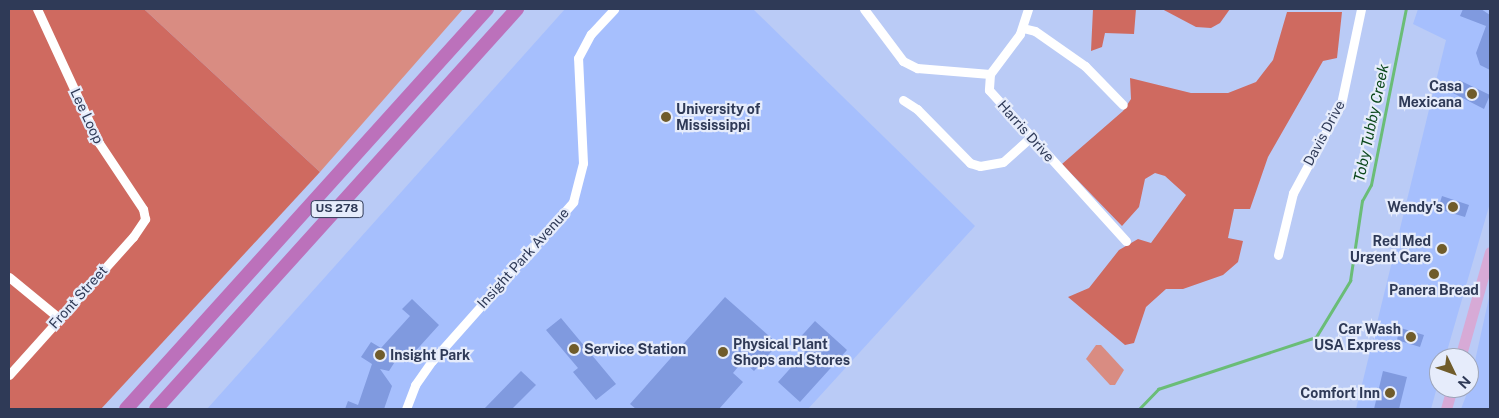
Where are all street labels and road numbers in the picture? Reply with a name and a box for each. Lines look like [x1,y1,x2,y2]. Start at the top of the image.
street label: Lee Loop [67,86,107,146]
street label: Harris Drive [994,97,1058,165]
street label: Davis Drive [1300,97,1348,169]
road number: US 278 [310,200,364,218]
street label: Insight Park Avenue [474,204,572,312]
street label: Front Street [45,262,111,332]

